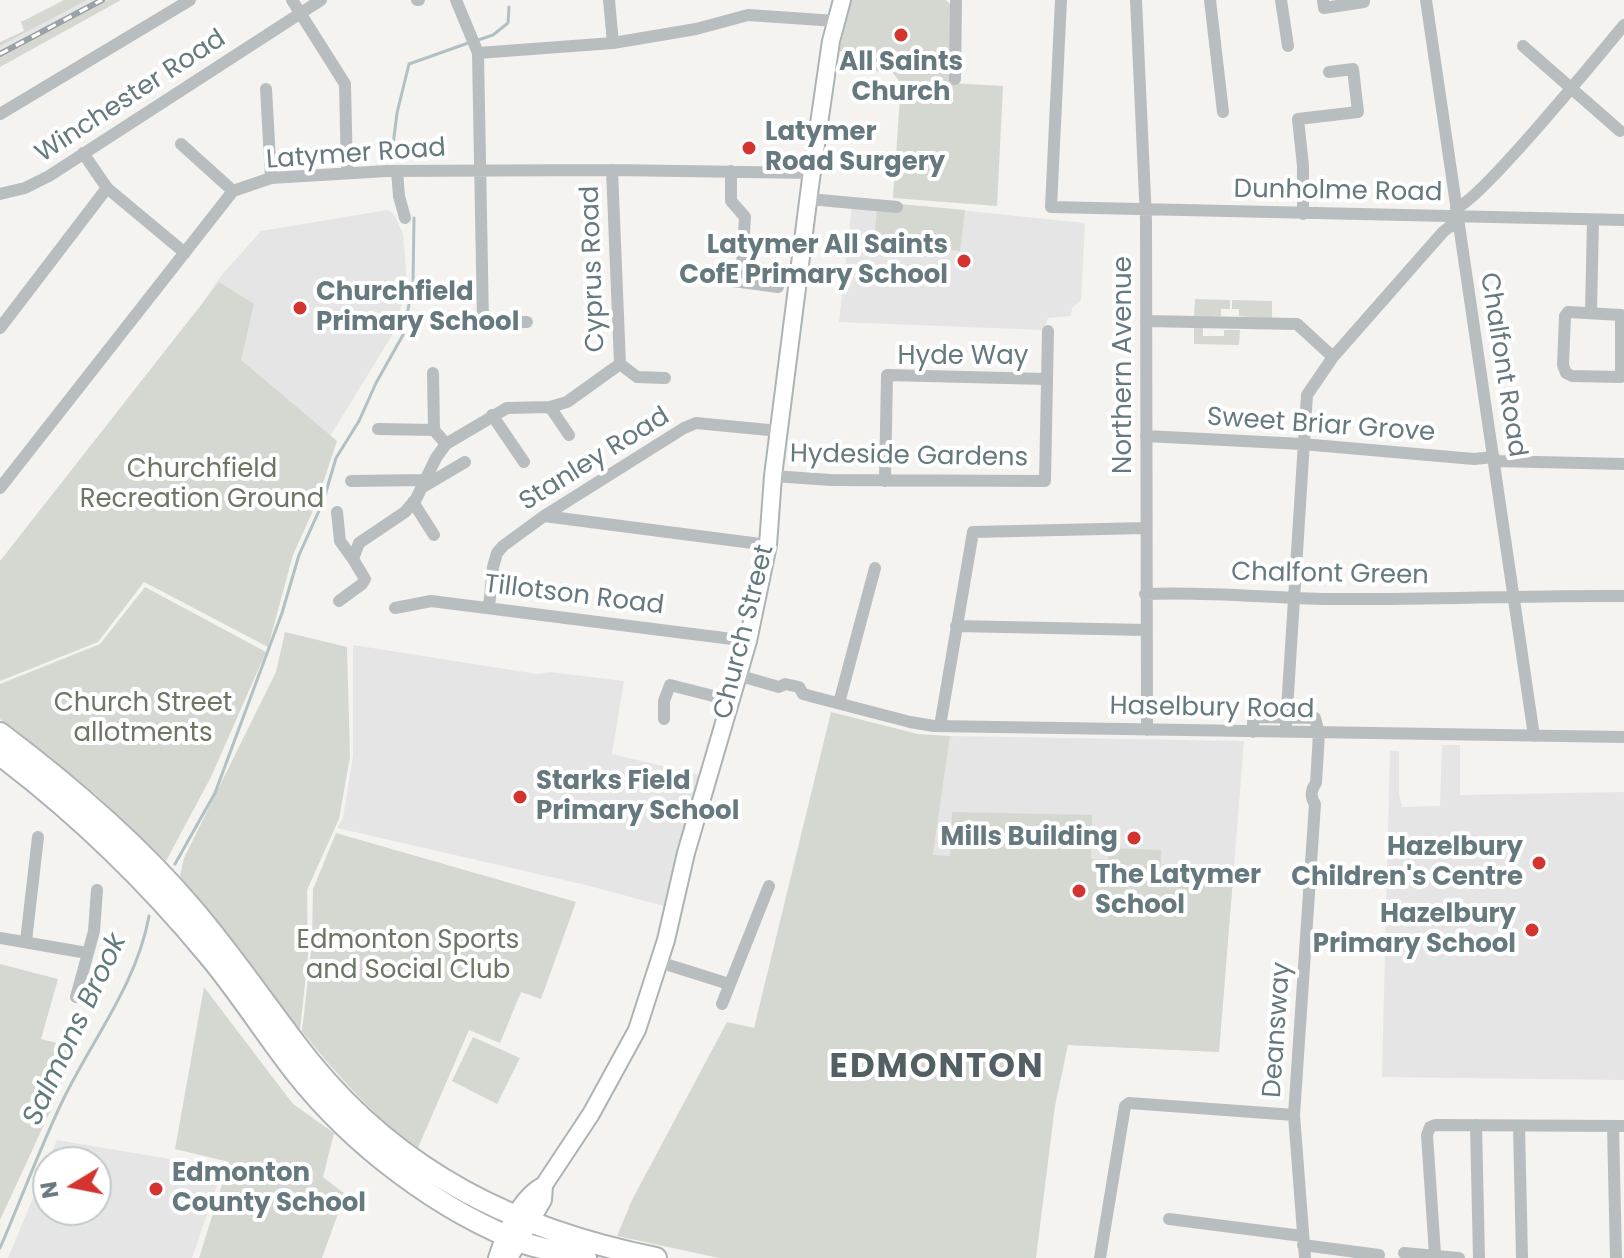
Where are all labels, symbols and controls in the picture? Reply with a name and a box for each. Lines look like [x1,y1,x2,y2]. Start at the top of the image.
street label: Winchester Road [30,24,232,170]
marker: All Saints Church [892,26,910,44]
place label: All Saints Church [839,47,963,108]
place label: Latymer Road Surgery [765,117,945,178]
street label: Latymer Road [265,133,447,177]
marker: Latymer Road Surgery [740,139,758,157]
street label: Dunholme Road [1233,175,1443,209]
street label: Cyprus Road [575,185,613,353]
place label: Latymer All Saints CofE Primary School [679,230,948,292]
marker: Latymer All Saints CofE Primary School [955,252,973,270]
street label: Northern Avenue [1108,256,1140,474]
street label: Chalfont Road [1472,270,1532,460]
place label: Churchfield Primary School [316,277,519,338]
marker: Churchfield Primary School [291,299,309,317]
street label: Hyde Way [898,341,1028,373]
street label: Stanley Road [514,402,676,518]
street label: Sweet Briar Grove [1206,402,1436,450]
street label: Hydeside Gardens [790,439,1028,475]
park label: Churchfield Recreation Ground [80,454,324,516]
street label: Church Street [708,542,782,722]
street label: Chalfont Green [1231,558,1429,592]
street label: Tillotson Road [482,570,666,622]
park label: Church Street allotments [54,688,232,750]
street label: Haselbury Road [1109,692,1315,726]
place label: Starks Field Primary School [536,766,739,828]
marker: Starks Field Primary School [511,788,529,806]
place label: Mills Building [941,822,1118,854]
marker: Mills Building [1125,829,1143,847]
place label: Hazelbury Children's Centre [1291,832,1523,894]
marker: Hazelbury Children's Centre [1530,854,1548,872]
place label: The Latymer School [1095,860,1261,922]
marker: The Latymer School [1070,882,1088,900]
place label: Hazelbury Primary School [1313,899,1516,960]
marker: Hazelbury Primary School [1523,921,1541,939]
park label: Edmonton Sports and Social Club [297,925,519,986]
water label: Salmons Brook [17,929,135,1131]
street label: Deansway [1258,961,1298,1099]
district label: EDMONTON [829,1048,1045,1088]
north arrow [32,1146,112,1226]
place label: Edmonton County School [172,1158,366,1220]
text: N [33,1179,67,1201]
marker: Edmonton County School [147,1180,165,1198]

